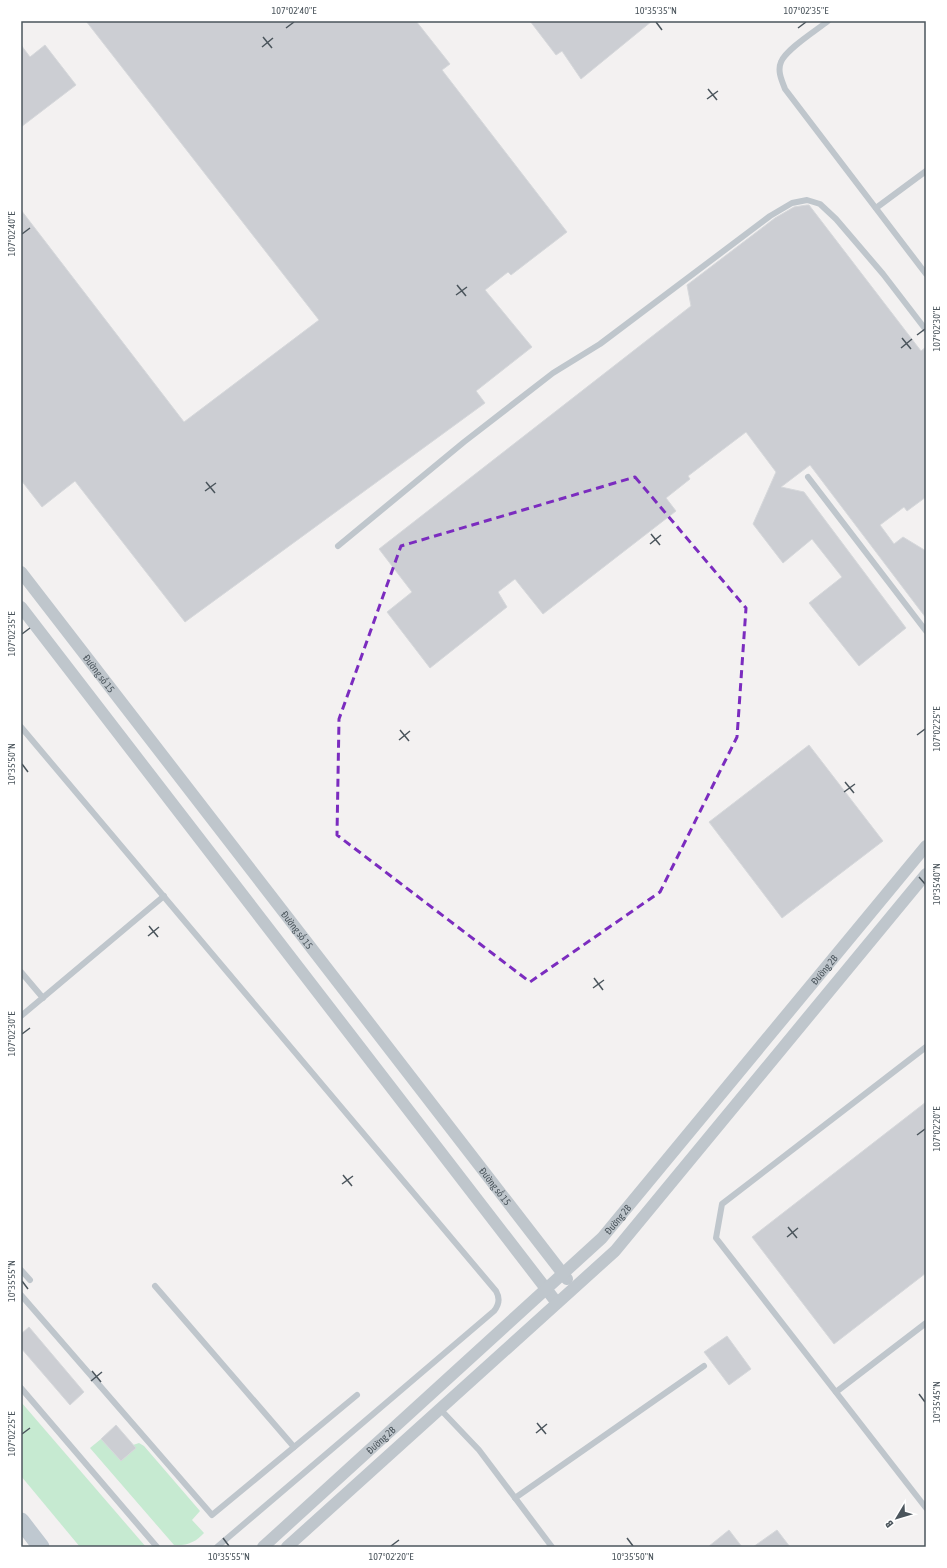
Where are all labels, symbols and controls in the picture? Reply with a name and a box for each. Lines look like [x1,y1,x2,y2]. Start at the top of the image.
text: 107°02'40"E [272,5,317,16]
text: 10°35'35"N [635,5,677,16]
text: 107°02'35"E [784,5,829,16]
text: 107°02'40"E [6,211,17,256]
text: 107°02'30"E [931,306,942,351]
text: 107°02'35"E [6,611,17,656]
street label: Đường số 15 [81,653,117,695]
text: 107°02'25"E [931,706,942,751]
text: 10°35'50"N [6,743,17,785]
text: 10°35'40"N [931,863,942,905]
street label: Đường số 15 [279,909,315,951]
street label: Đường 2B [809,953,840,987]
text: 107°02'30"E [6,1011,17,1056]
text: 107°02'20"E [931,1106,942,1151]
street label: Đường số 15 [477,1165,513,1208]
street label: Đường 2B [602,1202,633,1237]
text: 10°35'55"N [6,1260,17,1302]
text: 10°35'45"N [931,1381,942,1423]
text: 107°02'25"E [6,1411,17,1456]
street label: Đường 2B [364,1424,398,1456]
north arrow [877,1498,917,1538]
text: B [882,1518,895,1530]
text: 10°35'55"N [208,1551,250,1562]
text: 107°02'20"E [369,1551,414,1562]
text: 10°35'50"N [612,1551,654,1562]

